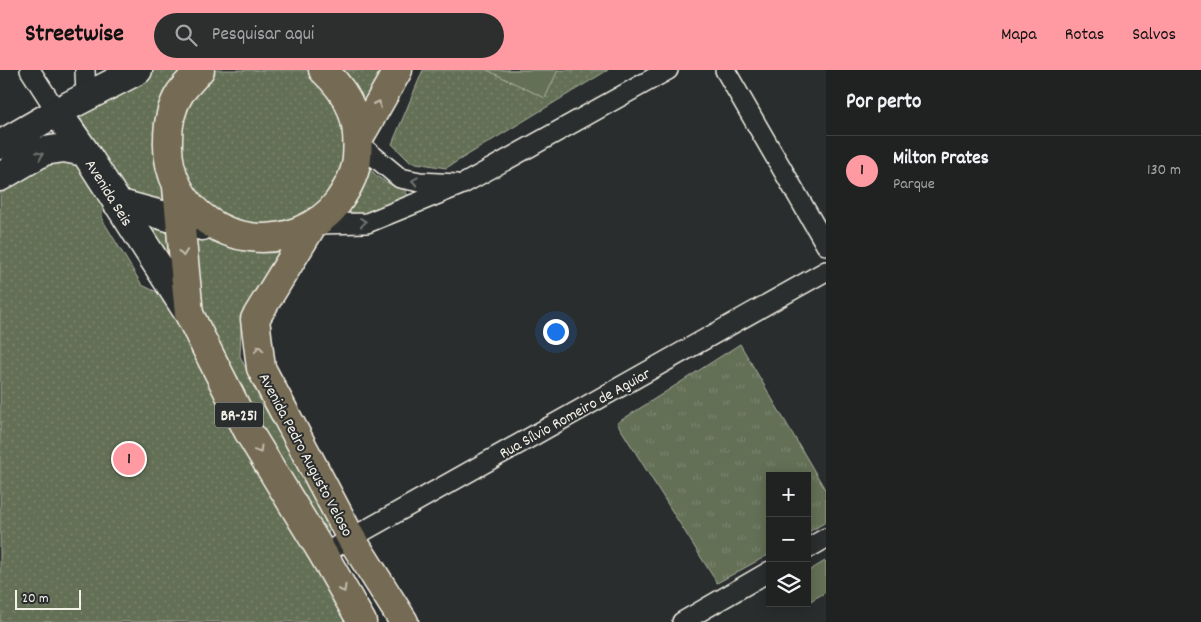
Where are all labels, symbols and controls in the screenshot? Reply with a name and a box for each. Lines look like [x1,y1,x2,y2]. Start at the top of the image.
search box [154,13,504,58]
text: Streetwise [25,18,124,52]
icon: search [172,21,200,49]
text: Pesquisar aqui [212,22,314,49]
text: Mapa [1001,23,1037,48]
text: Rotas [1065,23,1104,48]
text: Salvos [1132,23,1176,48]
text: Por perto [846,88,921,118]
one-way arrow [372,100,382,109]
text: Milton Prates [893,146,989,173]
one-way arrow [35,150,44,161]
street label: Avenida Seis [78,155,138,232]
text: 1 [860,159,864,182]
text: 130 m [1147,159,1181,182]
text: Parque [893,173,935,196]
one-way arrow [410,176,418,187]
one-way arrow [360,217,368,228]
one-way arrow [177,249,188,257]
your location [543,319,569,345]
one-way arrow [254,345,265,353]
street label: Rua Sílvio Romeiro de Aguiar [495,363,655,465]
street label: Avenida Pedro Augusto Veloso [252,369,358,541]
road number: BR-251 [215,402,263,428]
pin: 1 [113,440,145,478]
one-way arrow [253,445,263,454]
map controls [766,472,811,607]
button: + [766,472,811,517]
button: − [766,517,811,562]
button: layers [766,562,811,607]
one-way arrow [337,584,347,593]
scale bar [15,587,81,610]
text: 20 m [22,589,49,609]

